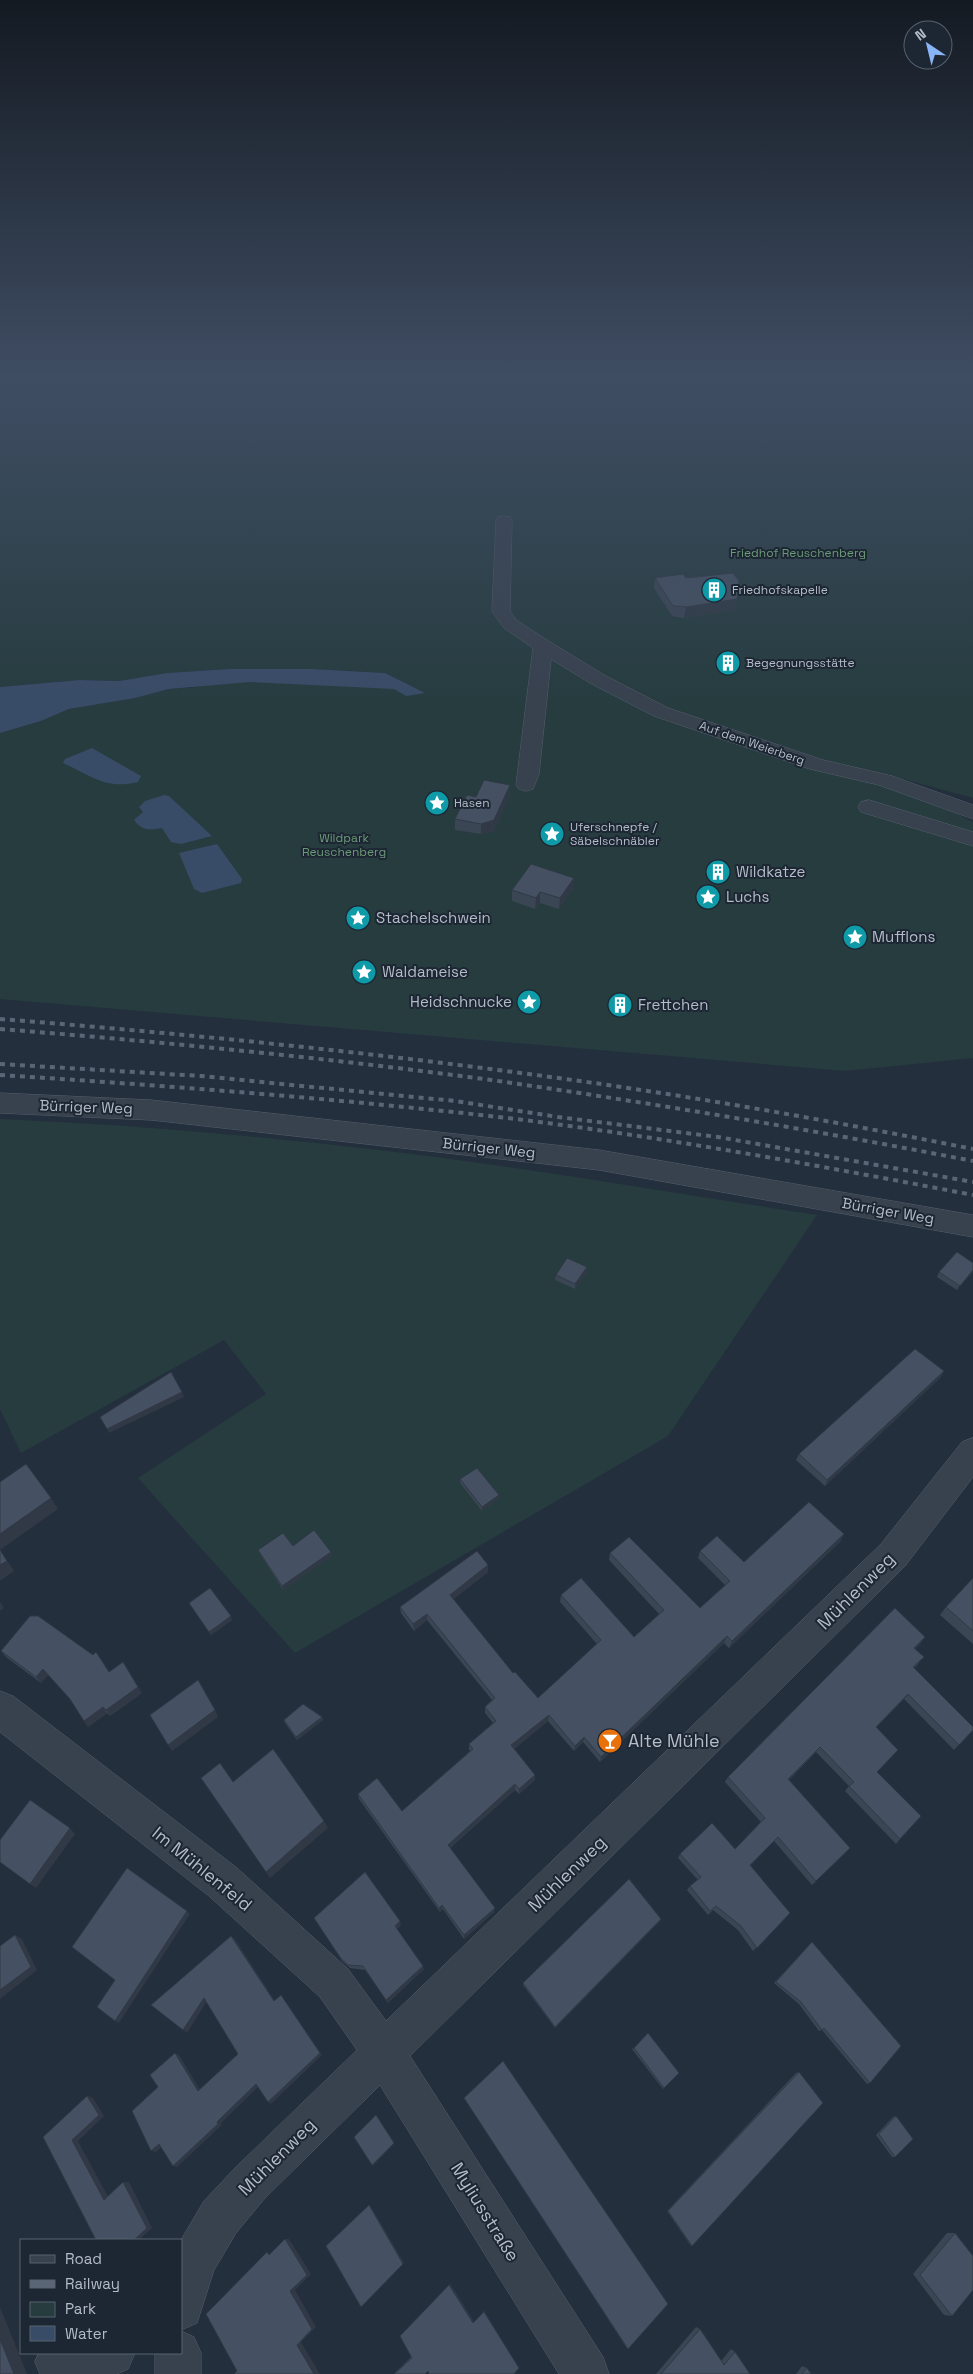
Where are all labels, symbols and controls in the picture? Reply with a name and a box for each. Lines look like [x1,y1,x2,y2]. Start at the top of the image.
north arrow [903,20,953,70]
text: N [912,24,930,44]
park label: Friedhof Reuschenberg [730,545,866,561]
building icon: Friedhofskapelle [701,577,727,603]
place label: Friedhofskapelle [732,582,828,598]
building icon: Begegnungsstätte [715,650,741,676]
place label: Begegnungsstätte [746,655,855,671]
street label: Auf dem Weierberg [697,717,807,769]
place icon: Hasen [424,790,450,816]
place label: Hasen [454,795,490,811]
place label: Uferschnepfe / Säbelschnäbler [570,819,660,849]
place icon: Uferschnepfe / Säbelschnäbler [539,821,565,847]
park label: Wildpark Reuschenberg [302,830,386,860]
building icon: Wildkatze [705,859,731,885]
place label: Wildkatze [736,862,806,881]
place icon: Luchs [695,884,721,910]
place label: Luchs [726,887,769,906]
place icon: Stachelschwein [345,905,371,931]
place label: Stachelschwein [376,908,491,927]
place icon: Mufflons [842,924,868,950]
place label: Mufflons [872,927,935,946]
place icon: Waldameise [351,959,377,985]
place label: Waldameise [382,962,468,981]
place icon: Heidschnucke [516,989,542,1015]
place label: Heidschnucke [410,992,512,1011]
building icon: Frettchen [607,992,633,1018]
place label: Frettchen [638,995,708,1014]
street label: Bürriger Weg [39,1095,133,1118]
street label: Bürriger Weg [442,1133,537,1162]
street label: Bürriger Weg [840,1193,936,1228]
street label: Mühlenweg [812,1547,899,1634]
bar icon: Alte Mühle [597,1728,623,1754]
place label: Alte Mühle [628,1729,720,1752]
street label: Im Mühlenfeld [148,1821,257,1916]
street label: Mühlenweg [523,1831,611,1917]
street label: Mühlenweg [233,2113,320,2200]
street label: Myliusstraße [446,2158,525,2265]
legend [20,2239,182,2354]
text: Road [65,2249,102,2268]
text: Railway [65,2274,120,2293]
text: Park [65,2299,96,2318]
text: Water [65,2324,108,2343]

